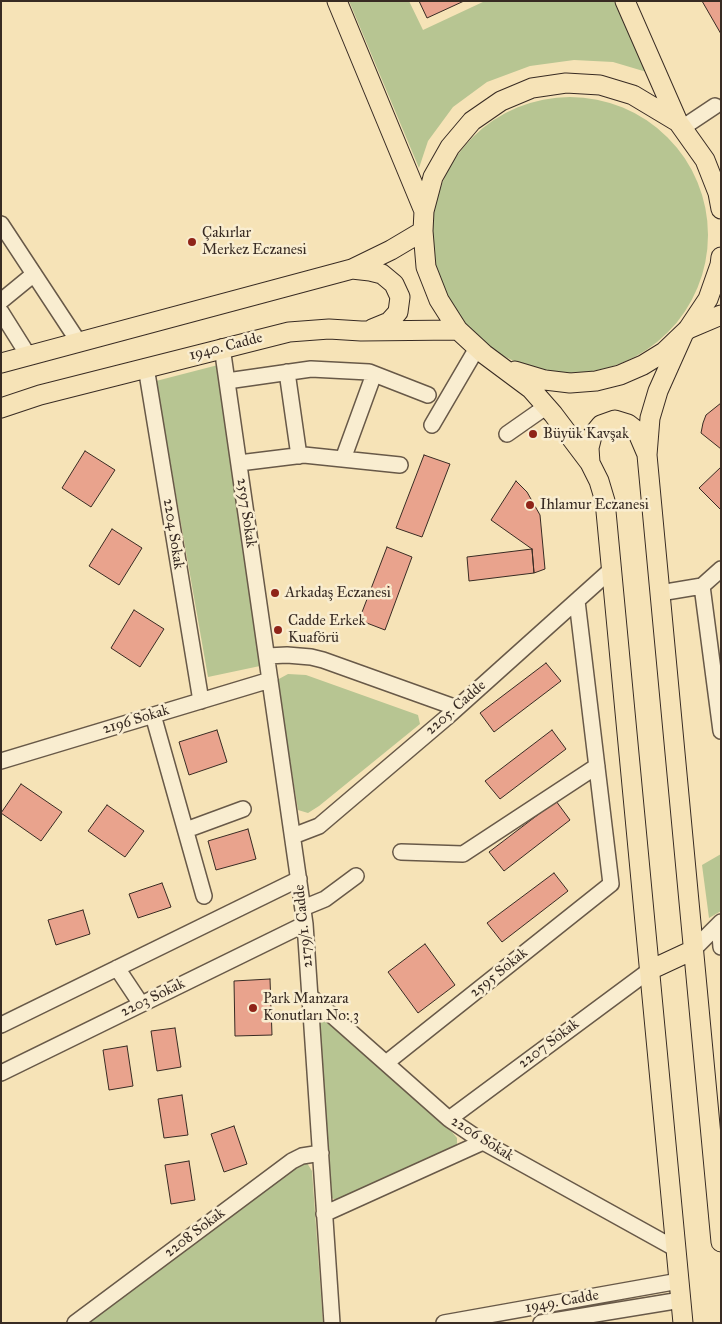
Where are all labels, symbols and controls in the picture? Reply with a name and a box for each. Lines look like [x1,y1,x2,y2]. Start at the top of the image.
place label: Çakırlar Merkez Eczanesi [202,224,307,259]
marker: Çakırlar Merkez Eczanesi [186,236,198,248]
street label: 1940. Cadde [187,329,265,365]
place label: Büyük Kavşak [543,425,629,443]
marker: Büyük Kavşak [527,428,539,440]
street label: 2597 Sokak [232,477,260,549]
place label: Ihlamur Eczanesi [540,496,649,514]
street label: 2204 Sokak [159,497,187,571]
marker: Ihlamur Eczanesi [524,499,536,511]
place label: Arkadaş Eczanesi [285,584,391,602]
marker: Arkadaş Eczanesi [269,587,281,599]
place label: Cadde Erkek Kuaförü [288,612,365,647]
marker: Cadde Erkek Kuaförü [272,624,284,636]
street label: 2205. Cadde [422,677,490,739]
street label: 2196 Sokak [101,701,171,739]
street label: 2179/1. Cadde [291,884,317,968]
street label: 2595 Sokak [467,944,531,1002]
street label: 2203 Sokak [118,975,188,1021]
place label: Park Manzara Konutları No: 3 [263,990,359,1025]
marker: Park Manzara Konutları No: 3 [247,1002,259,1014]
street label: 2207 Sokak [515,1015,583,1073]
street label: 2206 Sokak [447,1113,517,1165]
street label: 2208 Sokak [161,1204,229,1262]
street label: 1949. Cadde [524,1287,600,1317]

